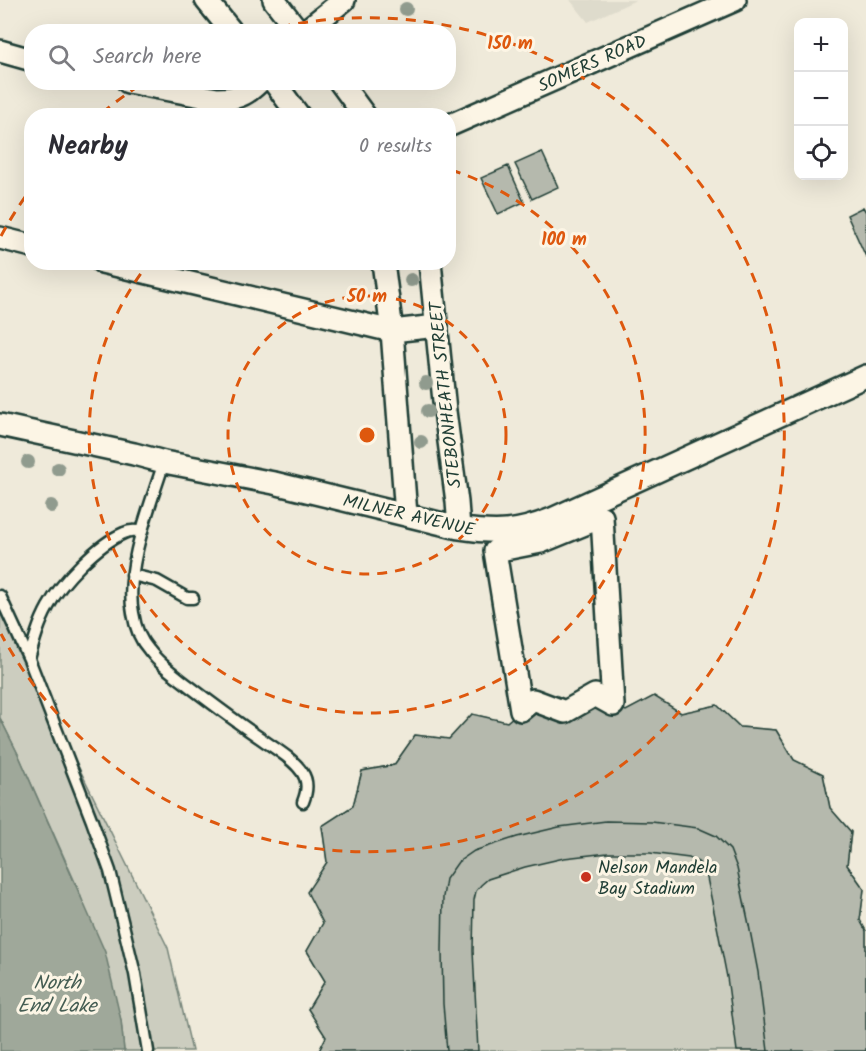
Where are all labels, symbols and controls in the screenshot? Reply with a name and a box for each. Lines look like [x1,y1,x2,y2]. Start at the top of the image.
map controls [794,18,848,180]
button: + [794,18,848,72]
search box [24,24,456,90]
street label: SOMERS ROAD [533,27,652,101]
text: 150 m [487,30,533,59]
text: Search here [93,40,201,75]
icon: search [45,41,78,74]
button: − [794,72,848,126]
text: Nearby [48,126,128,168]
button: locate [794,126,848,180]
text: 0 results [359,131,432,163]
text: 100 m [541,226,587,255]
text: 50 m [346,283,387,312]
street label: STEBONHEATH STREET [422,299,471,489]
centre of rings [357,425,377,445]
street label: MILNER AVENUE [340,487,478,546]
place label: Nelson Mandela Bay Stadium [598,854,718,904]
marker: Nelson Mandela Bay Stadium [579,870,593,884]
water label: North End Lake [17,968,99,1023]

